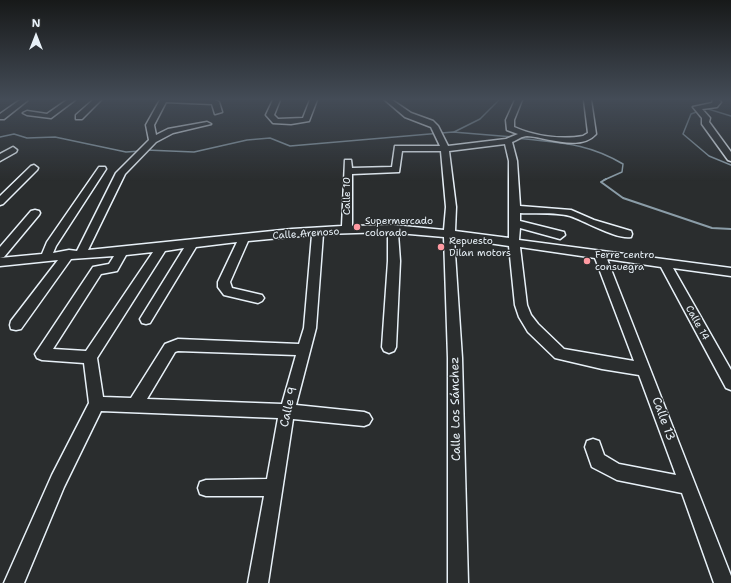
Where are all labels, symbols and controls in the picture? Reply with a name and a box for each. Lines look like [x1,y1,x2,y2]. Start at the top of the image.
north arrow [16,16,56,56]
text: N [32,16,40,31]
street label: Calle 10 [341,177,353,215]
place label: Supermercado colorado [365,215,433,238]
marker: Supermercado colorado [352,222,362,232]
street label: Calle Arenoso [272,226,340,242]
place label: Repuesto Dilan motors [449,235,511,258]
marker: Repuesto Dilan motors [436,242,446,252]
place label: Ferre centro consuegra [595,249,654,272]
marker: Ferre centro consuegra [582,256,592,266]
street label: Calle 14 [683,304,711,342]
street label: Calle Los Sánchez [448,357,464,461]
street label: Calle 9 [277,385,301,429]
street label: Calle 13 [648,395,678,443]

